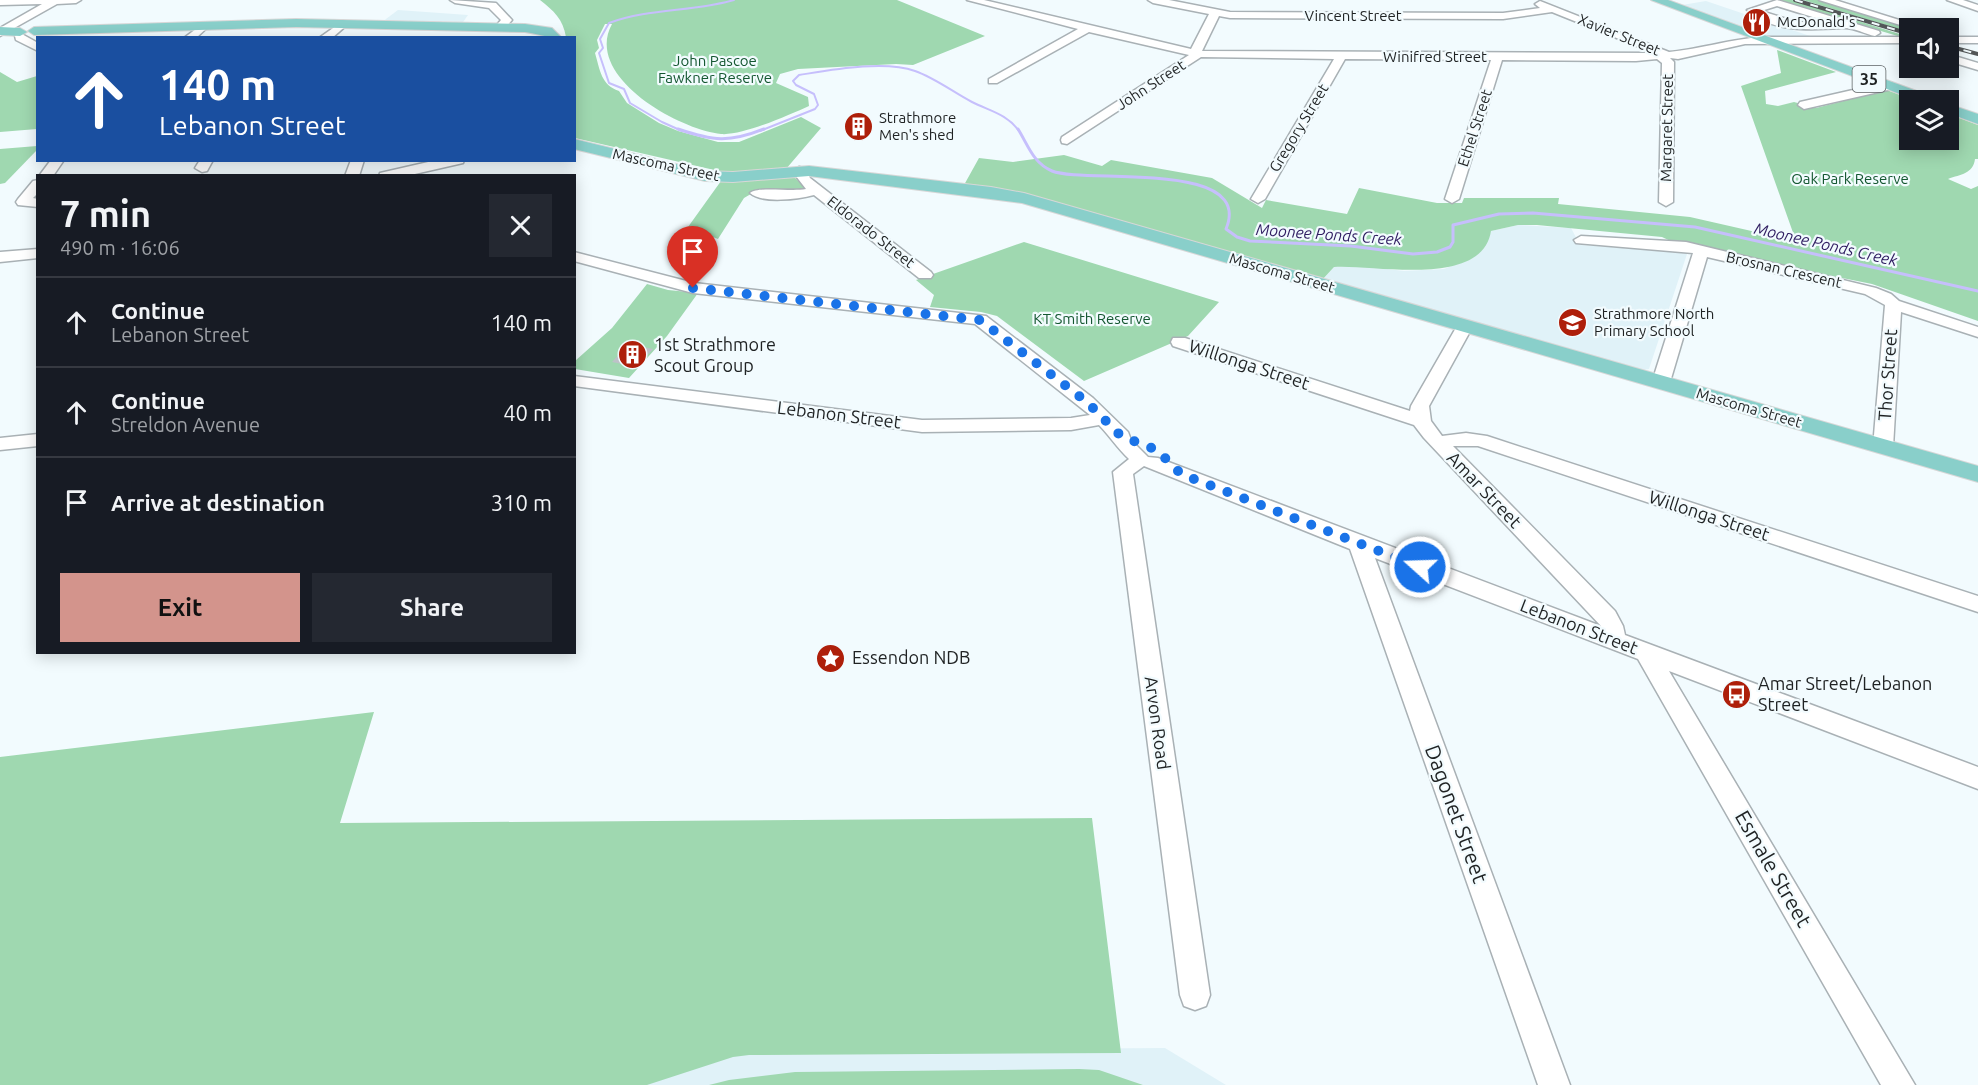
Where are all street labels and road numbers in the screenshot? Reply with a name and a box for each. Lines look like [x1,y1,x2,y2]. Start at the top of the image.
street label: Vincent Street [1304,7,1402,24]
street label: Xavier Street [1576,10,1663,59]
street label: Winifred Street [1383,48,1487,65]
street label: John Street [1113,56,1188,113]
road number: 35 [1852,66,1886,92]
street label: Margaret Street [1657,74,1676,182]
street label: Gregory Street [1266,80,1332,175]
street label: Ethel Street [1454,87,1495,169]
street label: Mascoma Street [611,145,721,184]
street label: Eldorado Street [824,192,918,271]
street label: Brosnan Crescent [1725,248,1844,291]
street label: Mascoma Street [1227,249,1337,296]
street label: Thor Street [1874,328,1900,422]
street label: Willonga Street [1186,335,1312,393]
street label: Mascoma Street [1694,384,1804,431]
street label: Lebanon Street [776,397,902,432]
street label: Amar Street [1444,447,1526,531]
street label: Willonga Street [1646,486,1772,544]
street label: Lebanon Street [1518,594,1641,658]
street label: Arvon Road [1142,675,1174,771]
street label: Dagonet Street [1421,741,1493,886]
street label: Esmale Street [1731,806,1817,931]

